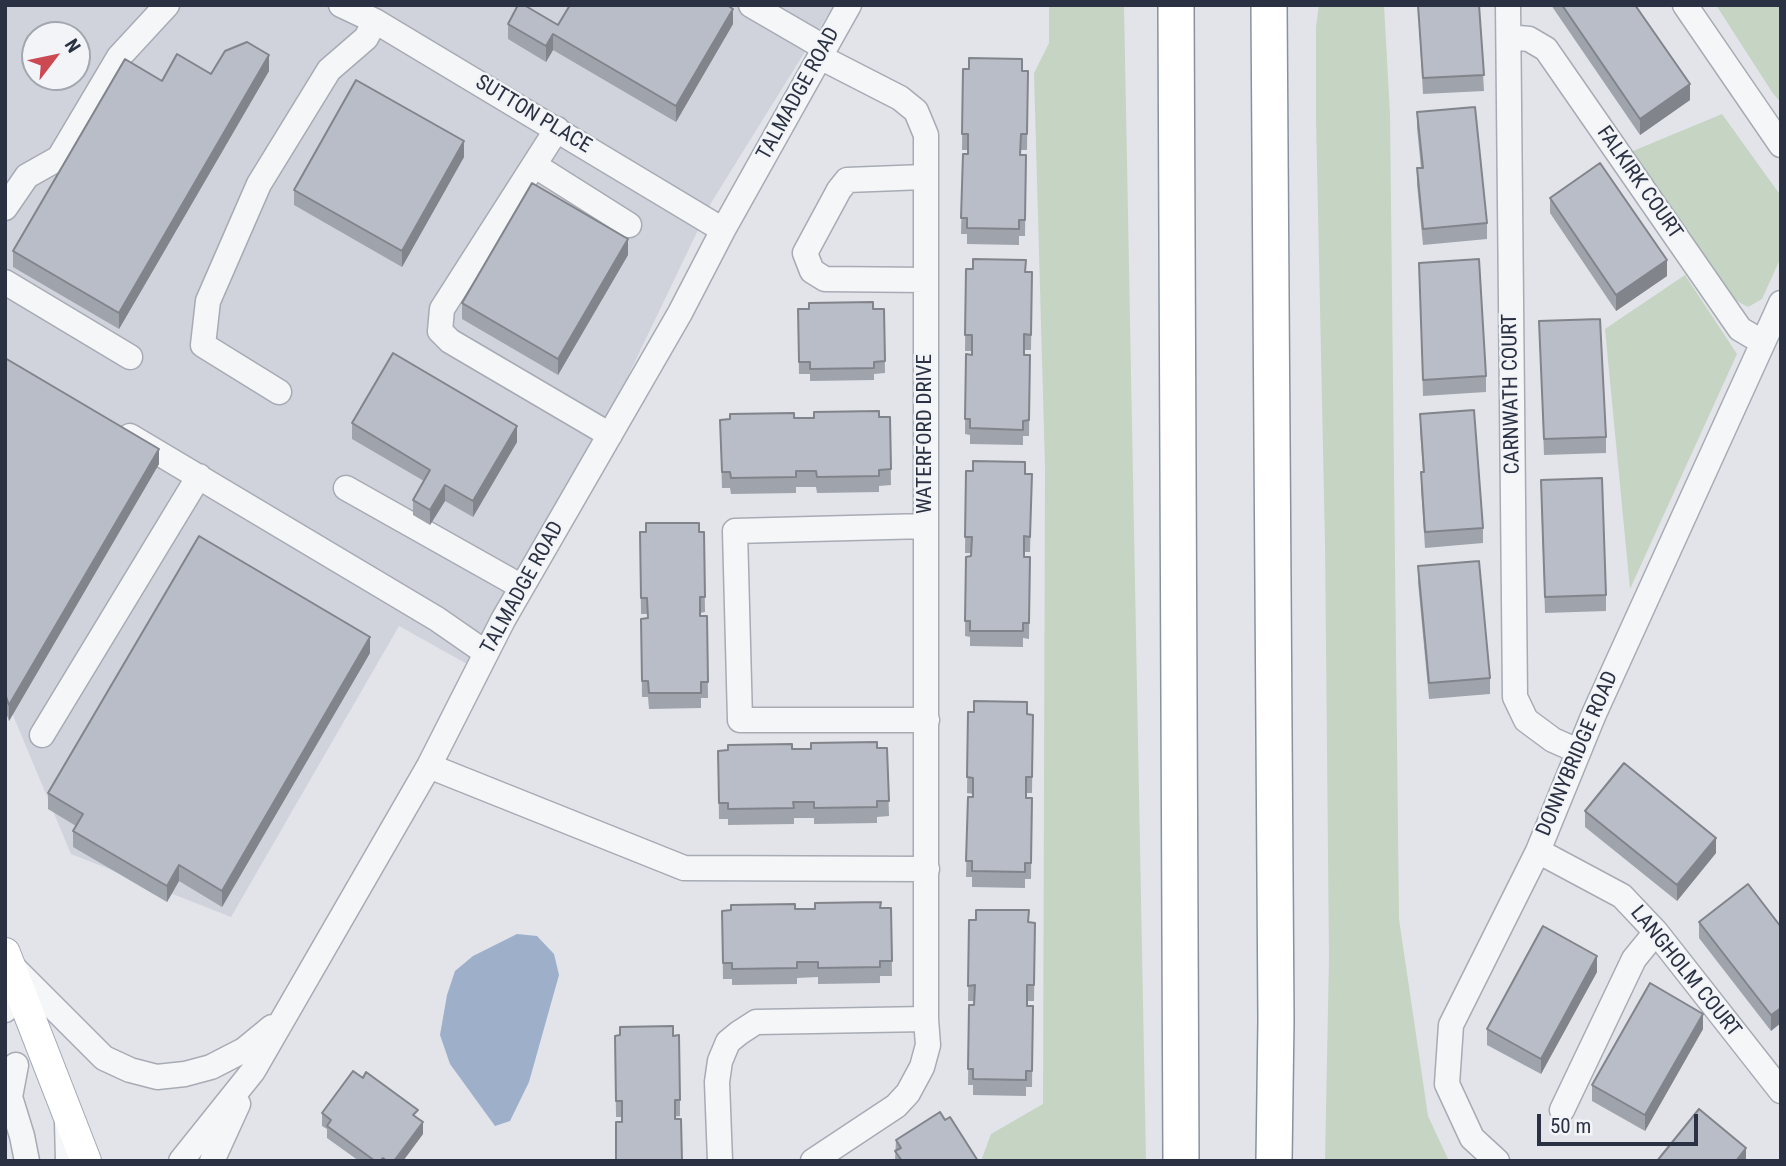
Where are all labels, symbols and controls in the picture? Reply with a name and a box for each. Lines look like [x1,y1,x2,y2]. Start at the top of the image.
north arrow [21,21,91,91]
street label: TALMADGE ROAD [752,23,846,165]
text: N [60,35,85,57]
street label: SUTTON PLACE [470,70,596,160]
street label: FALKIRK COURT [1591,122,1687,244]
street label: CARNWATH COURT [1498,313,1526,475]
street label: WATERFORD DRIVE [913,354,939,514]
street label: TALMADGE ROAD [476,517,570,659]
street label: DONNYBRIDGE ROAD [1532,668,1624,840]
street label: LANGHOLM COURT [1624,901,1746,1043]
scale bar [1541,1100,1702,1144]
text: 50 m [1550,1114,1591,1138]

